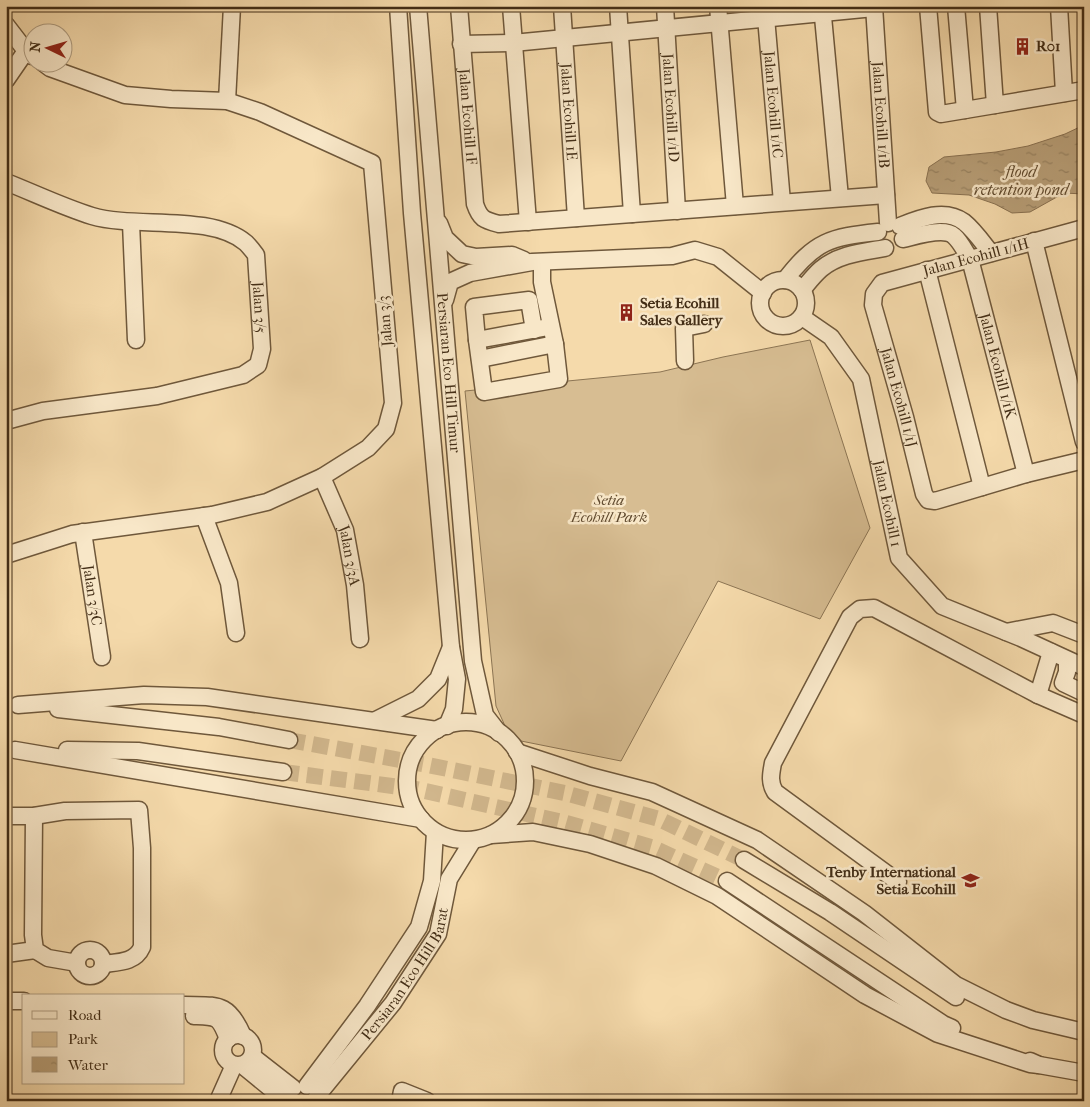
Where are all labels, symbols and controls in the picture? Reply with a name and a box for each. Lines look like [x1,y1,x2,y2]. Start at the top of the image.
north arrow [22,22,72,72]
building icon: R01 [1012,36,1032,56]
place label: R01 [1036,37,1060,55]
text: N [27,41,45,53]
street label: Jalan Ecohill 1/1C [760,49,787,159]
street label: Jalan Ecohill 1/1D [659,52,683,163]
street label: Jalan Ecohill 1/1B [869,60,893,169]
street label: Jalan Ecohill 1E [557,62,581,161]
street label: Jalan Ecohill 1F [455,67,481,165]
water label: flood retention pond [974,162,1070,199]
street label: Jalan Ecohill 1/1H [920,234,1031,280]
street label: Jalan 3/5 [249,280,270,334]
street label: Persiaran Eco Hill Timur [433,292,465,454]
place label: Setia Ecohill Sales Gallery [640,294,723,329]
street label: Jalan 3/3 [374,295,396,348]
building icon: Setia Ecohill Sales Gallery [616,302,636,322]
street label: Jalan Ecohill 1/1K [975,310,1020,422]
street label: Jalan Ecohill 1/1J [876,344,921,450]
street label: Jalan Ecohill 1 [869,457,905,548]
park label: Setia Ecohill Park [570,491,647,526]
street label: Jalan 3/3A [335,522,364,588]
street label: Jalan 3/3C [79,563,106,627]
place label: Tenby International Setia Ecohill [825,863,957,898]
school or university icon: Tenby International Setia Ecohill [960,871,980,891]
street label: Persiaran Eco Hill Barat [357,905,452,1044]
legend [22,994,185,1084]
text: Road [68,1006,102,1024]
text: Park [68,1030,98,1048]
text: Water [67,1056,108,1074]

